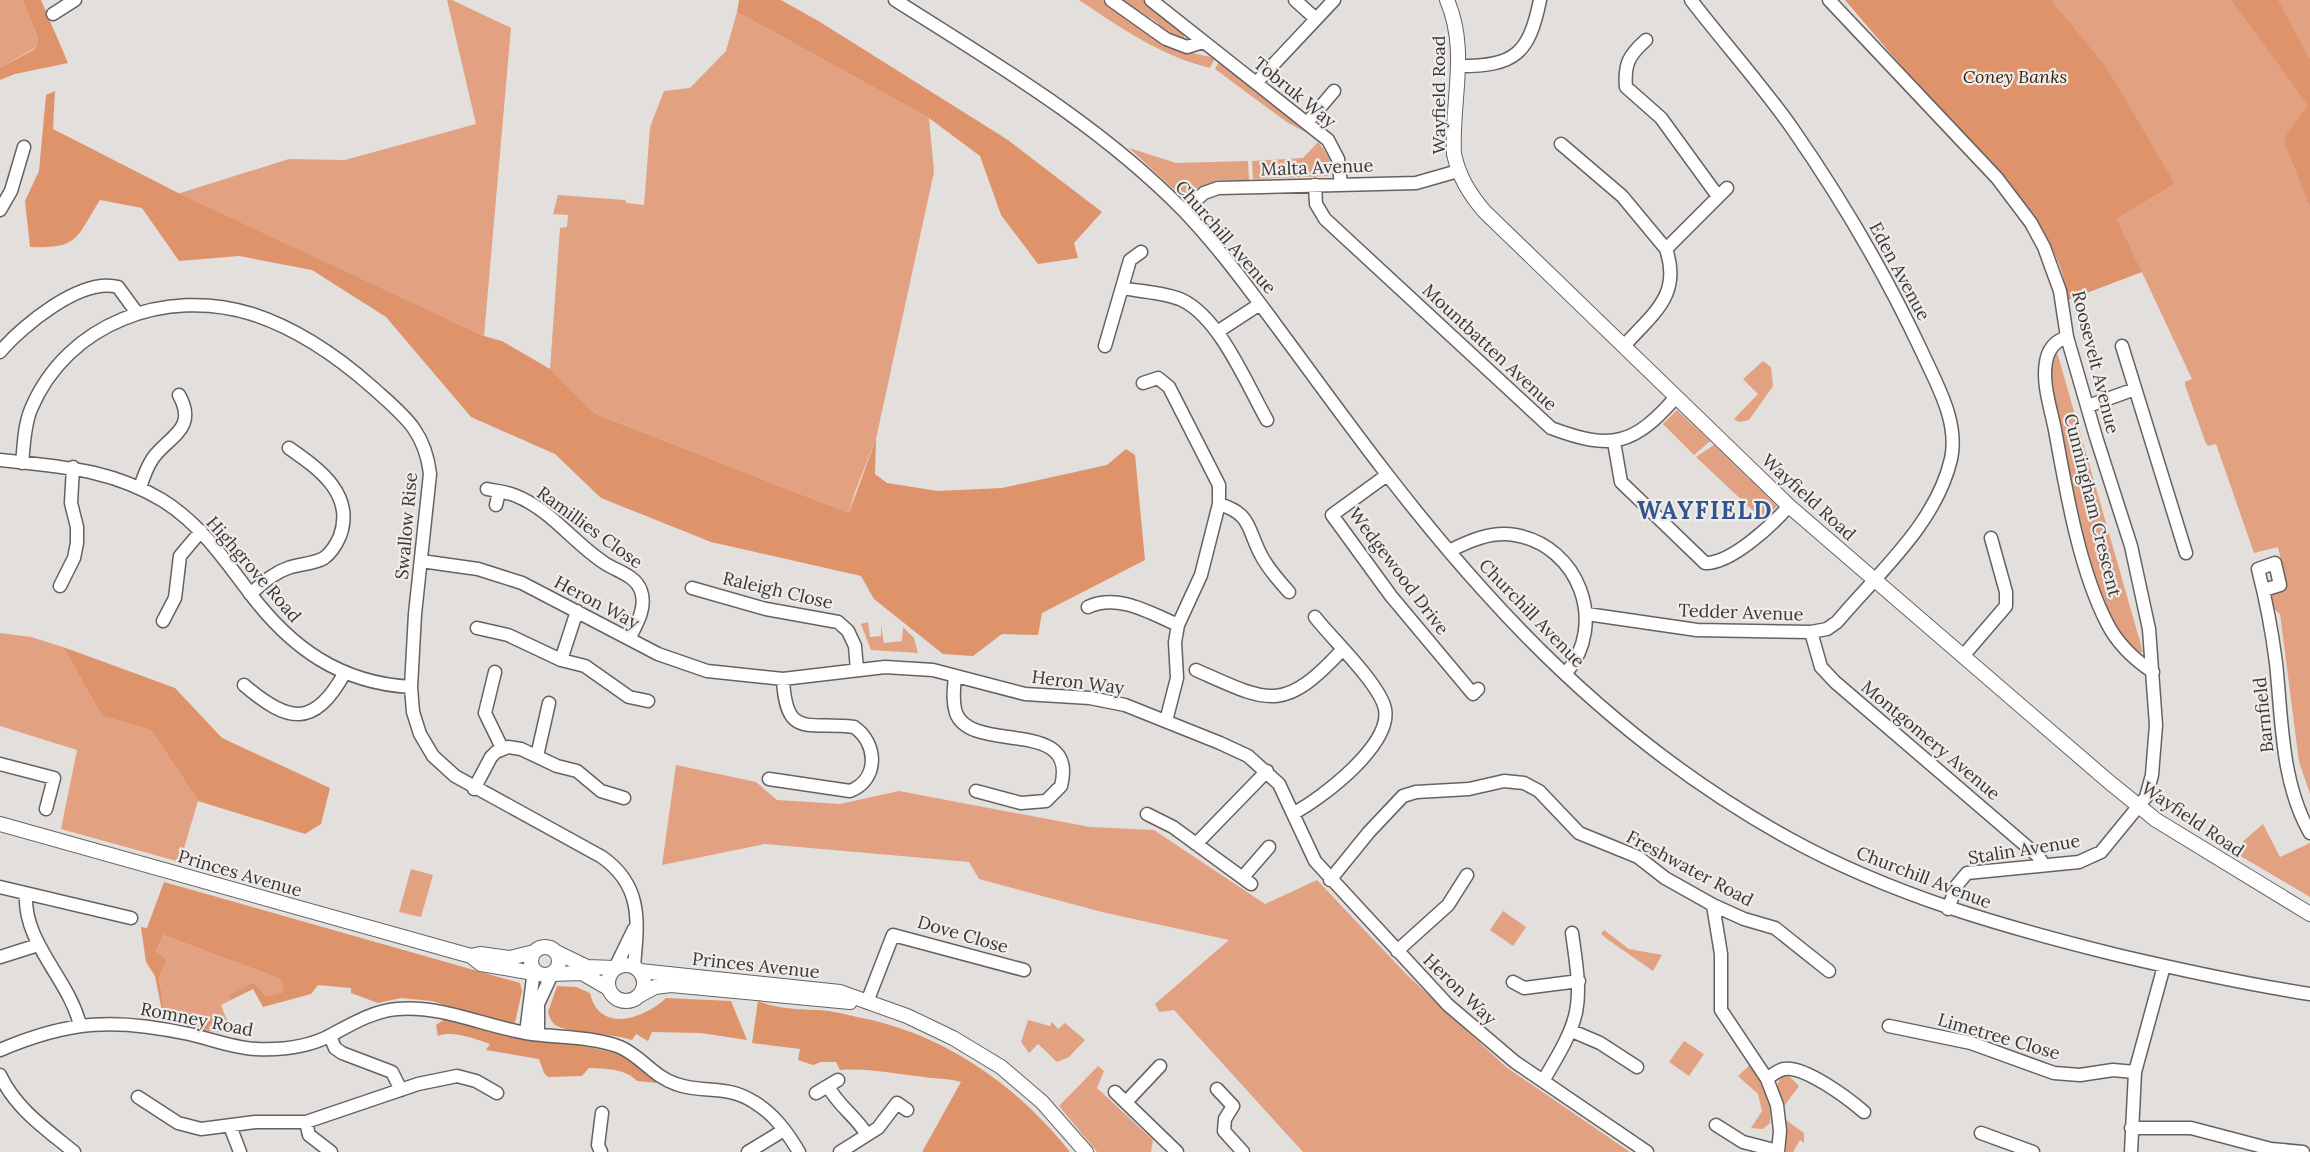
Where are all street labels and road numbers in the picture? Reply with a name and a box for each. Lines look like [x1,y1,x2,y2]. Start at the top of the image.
street label: Wayfield Road [1427,35,1450,154]
street label: Tobruk Way [1249,51,1342,133]
street label: Malta Avenue [1260,154,1374,180]
street label: Churchill Avenue [1170,176,1282,299]
street label: Eden Avenue [1864,218,1936,324]
street label: Mountbatten Avenue [1418,279,1562,415]
street label: Roosevelt Avenue [2067,288,2125,436]
street label: Cunningham Crescent [2059,411,2127,599]
street label: Wayfield Road [1757,449,1861,545]
street label: Swallow Rise [390,471,422,580]
street label: Ramillies Close [532,481,648,573]
street label: Wedgewood Drive [1344,503,1454,639]
street label: Highgrove Road [202,511,307,627]
street label: Churchill Avenue [1474,554,1590,673]
street label: Raleigh Close [721,566,836,614]
street label: Heron Way [551,570,644,634]
street label: Tedder Avenue [1678,598,1804,626]
street label: Heron Way [1030,665,1126,699]
street label: Montgomery Avenue [1857,675,2005,805]
street label: Barnfield [2248,676,2278,754]
street label: Wayfield Road [2137,776,2249,862]
street label: Freshwater Road [1623,825,1758,911]
street label: Stalin Avenue [1966,829,2082,869]
street label: Churchill Avenue [1853,841,1995,913]
street label: Princes Avenue [175,844,305,902]
street label: Dove Close [915,910,1011,958]
street label: Princes Avenue [691,947,821,983]
street label: Heron Way [1419,948,1502,1030]
street label: Romney Road [139,997,256,1041]
street label: Limetree Close [1935,1008,2063,1064]

